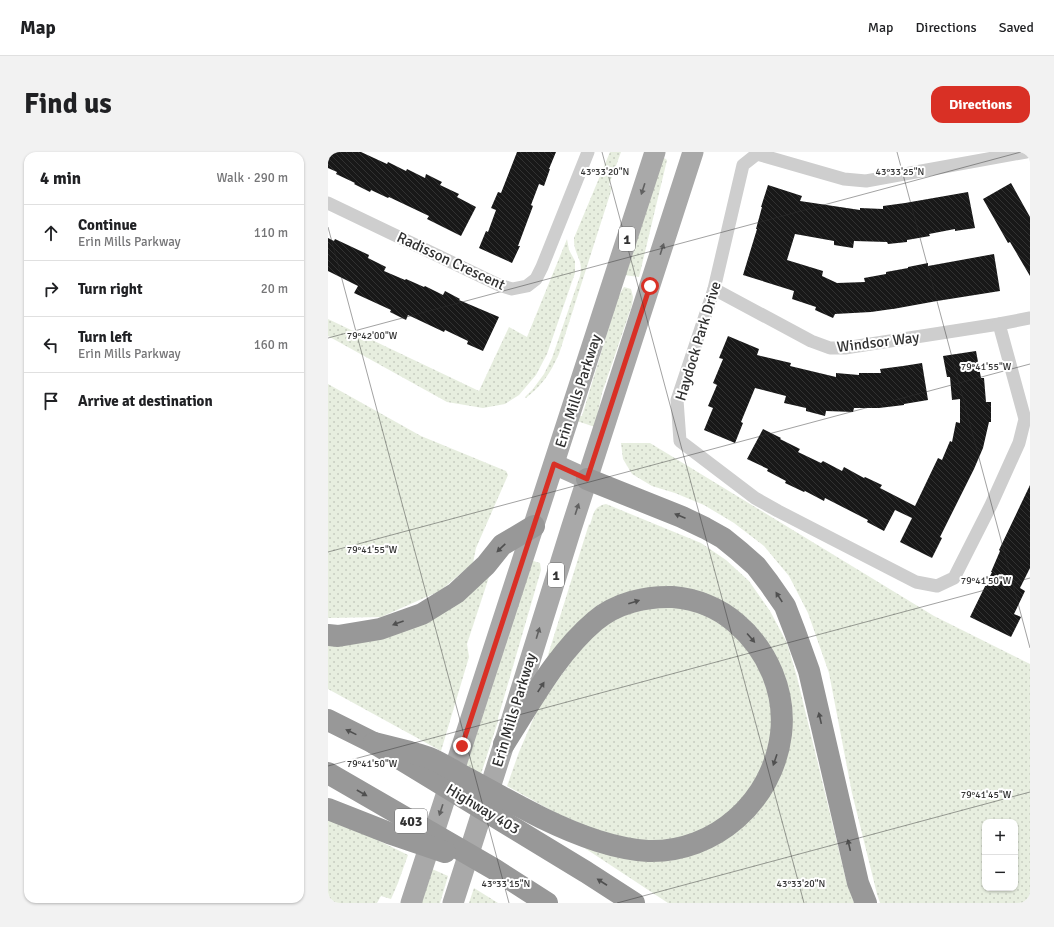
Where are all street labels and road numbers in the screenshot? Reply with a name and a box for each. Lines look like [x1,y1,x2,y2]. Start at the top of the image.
road number: 1 [619,227,635,251]
street label: Radisson Crescent [394,228,508,294]
street label: Haydock Park Drive [671,279,725,403]
street label: Windsor Way [836,328,920,356]
street label: Erin Mills Parkway [551,332,605,450]
road number: 1 [548,563,564,587]
street label: Erin Mills Parkway [488,651,540,769]
street label: Highway 403 [443,780,523,838]
road number: 403 [395,809,427,833]

